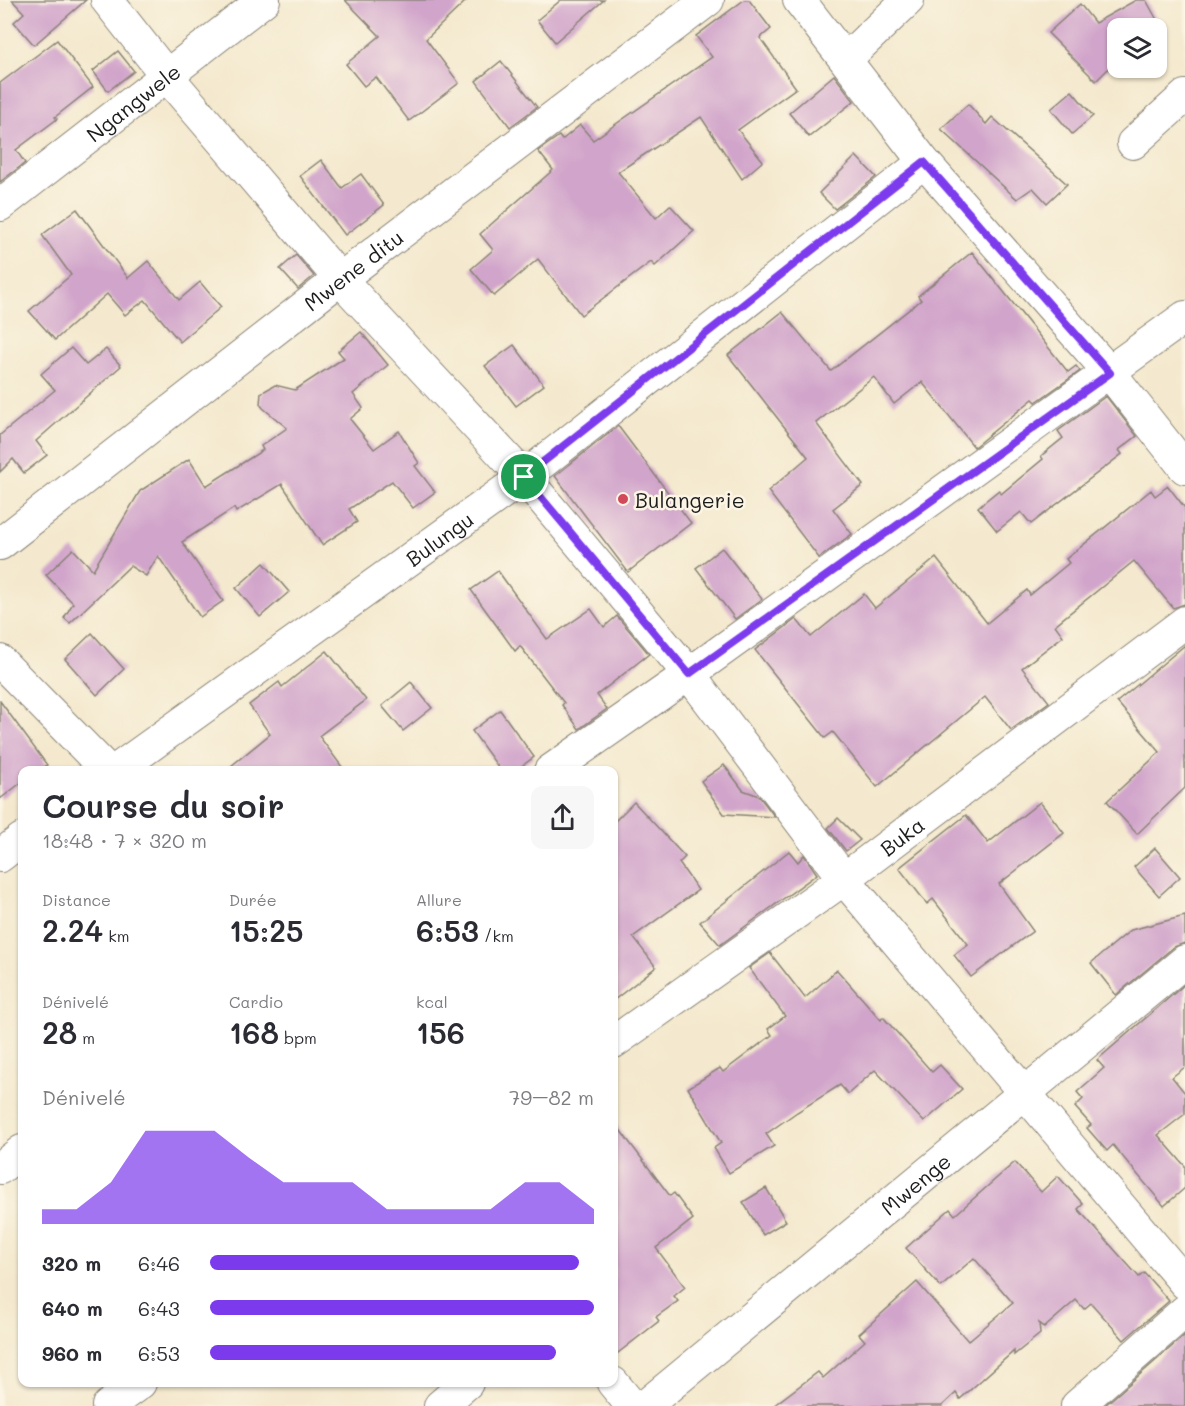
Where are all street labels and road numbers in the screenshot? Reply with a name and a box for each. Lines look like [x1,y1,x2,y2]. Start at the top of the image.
street label: Ngangwele [80,57,185,147]
street label: Mwene ditu [298,223,408,316]
street label: Bulungu [400,505,478,571]
street label: Buka [874,810,929,861]
street label: Mwenge [875,1147,956,1220]

